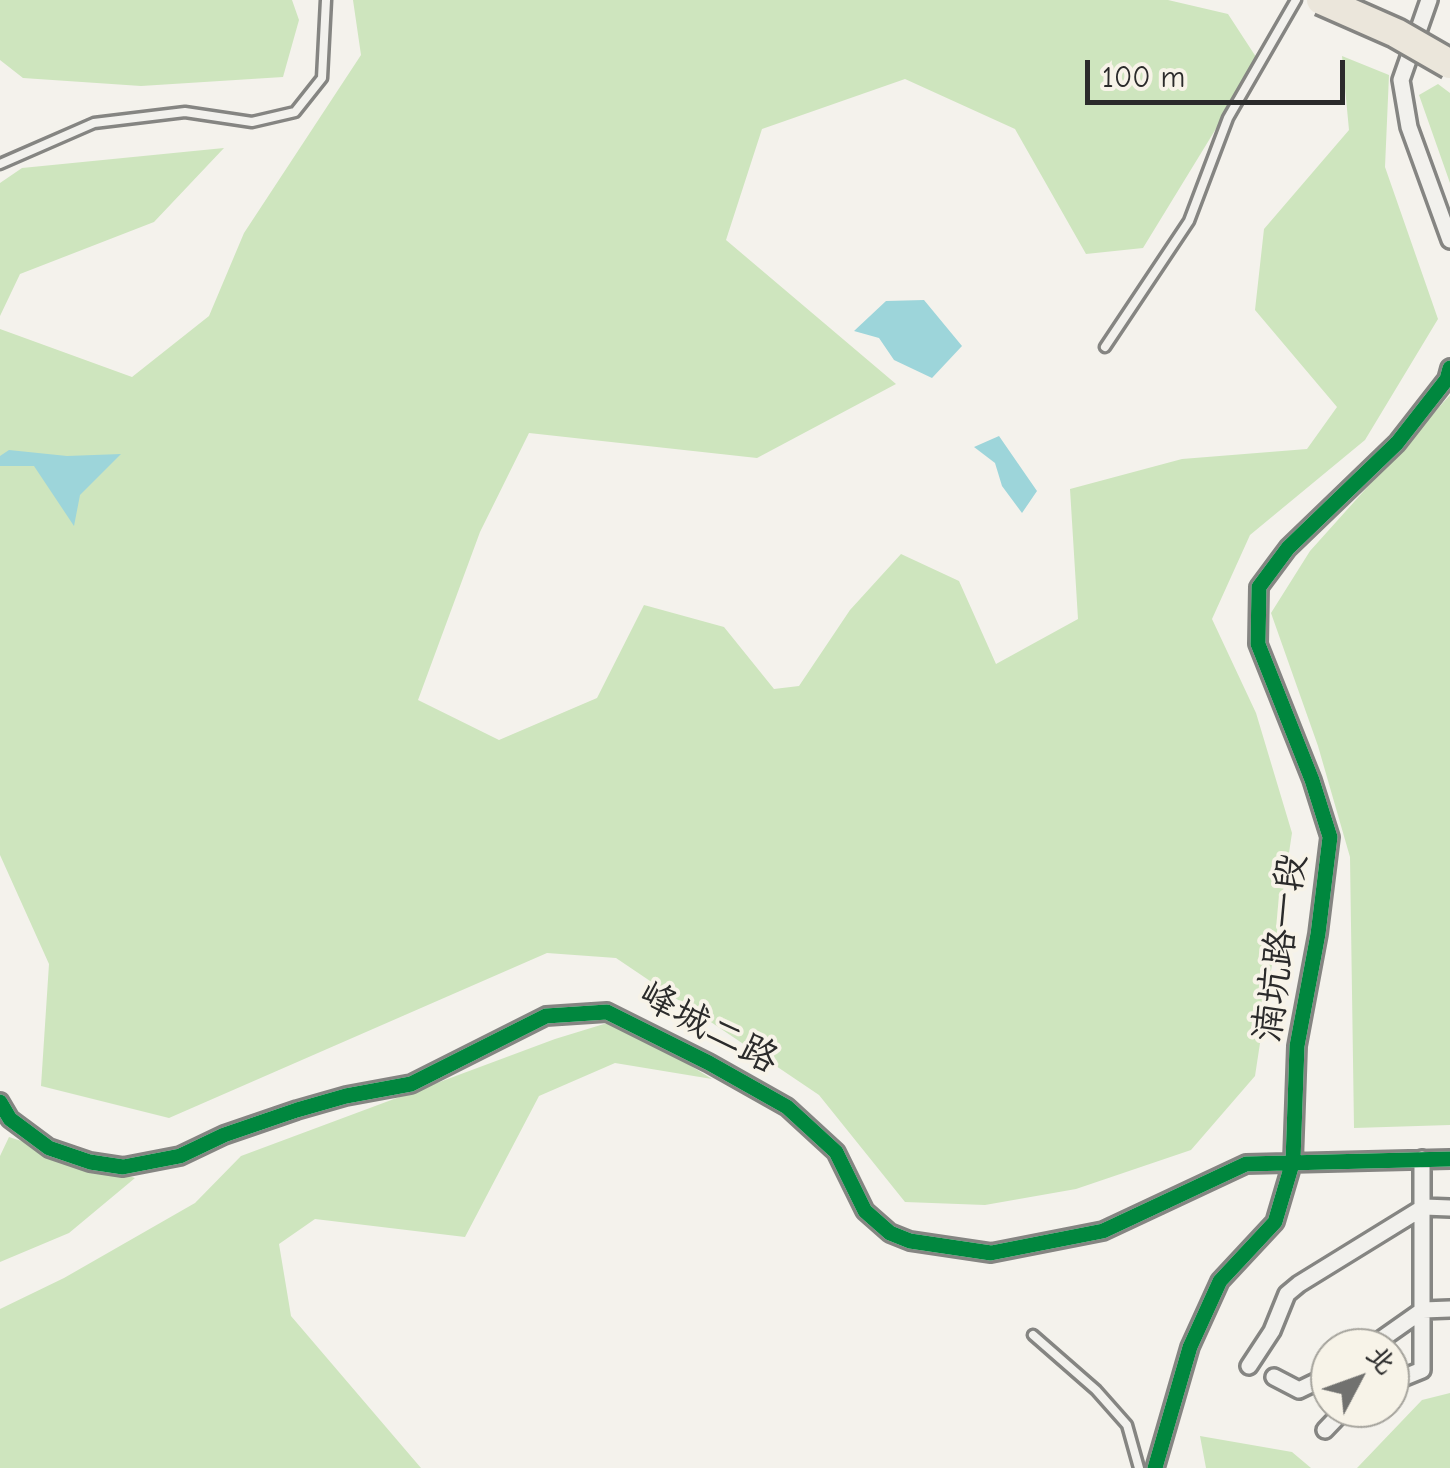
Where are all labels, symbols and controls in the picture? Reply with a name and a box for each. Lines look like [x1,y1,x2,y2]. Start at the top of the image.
scale bar [1090,40,1350,102]
text: 100 m [1102,60,1185,95]
street label: 湳坑路一段 [1245,851,1317,1045]
street label: 峰城二路 [630,972,786,1084]
north arrow [1310,1328,1410,1428]
text: 北 [1360,1339,1402,1381]

